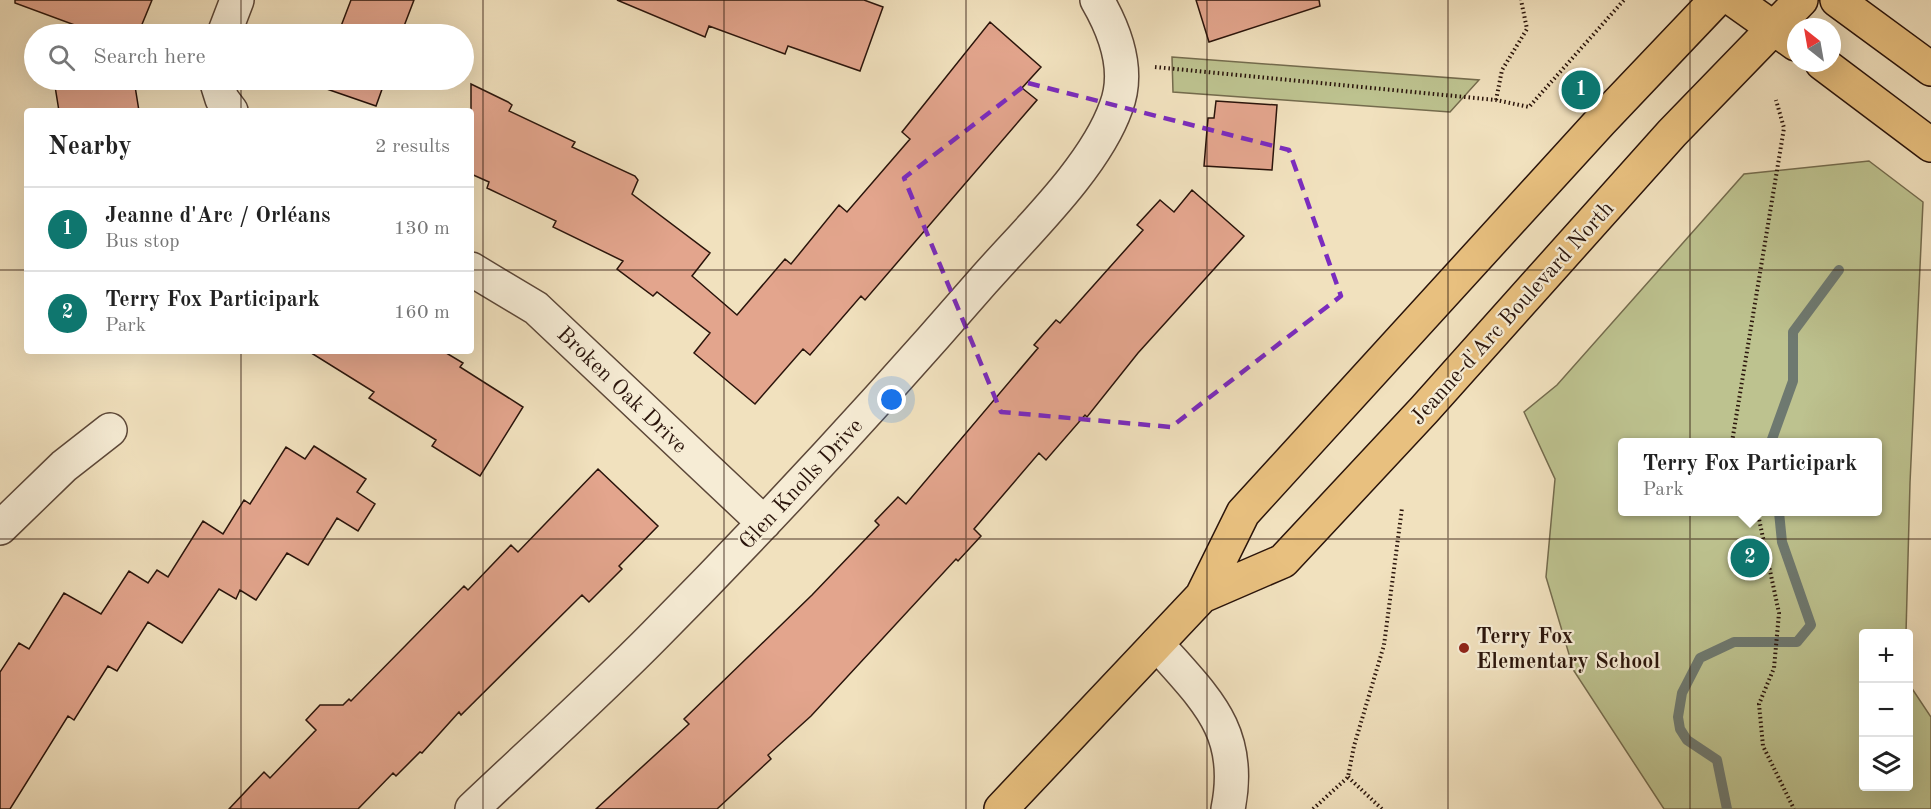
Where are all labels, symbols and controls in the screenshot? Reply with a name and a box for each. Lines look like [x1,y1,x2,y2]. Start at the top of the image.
north arrow [1787,18,1841,72]
search box [24,24,474,90]
icon: search [45,41,78,74]
text: Search here [93,46,206,68]
pin: 1 [1562,68,1600,112]
text: Nearby [48,134,132,160]
text: 2 results [375,137,450,157]
street label: Jeanne-d'Arc Boulevard North [1407,197,1618,429]
text: Jeanne d'Arc / Orléans [105,205,330,227]
text: 1 [62,219,73,239]
text: 130 m [394,219,450,239]
text: Bus stop [105,232,180,252]
text: Terry Fox Participark [105,289,320,311]
text: 2 [62,303,73,323]
text: 160 m [394,303,450,323]
text: Park [105,316,146,336]
street label: Broken Oak Drive [552,323,691,458]
your location [877,385,906,414]
street label: Glen Knolls Drive [736,415,867,554]
popup [1618,438,1882,516]
text: Terry Fox Participark [1643,453,1857,475]
text: Park [1643,480,1684,500]
pin: 2 [1730,536,1770,580]
place label: Terry Fox Elementary School [1476,626,1660,673]
map controls [1859,629,1913,791]
button: + [1859,629,1913,683]
marker: Terry Fox Elementary School [1457,641,1471,655]
button: − [1859,683,1913,737]
button: layers [1859,737,1913,791]

